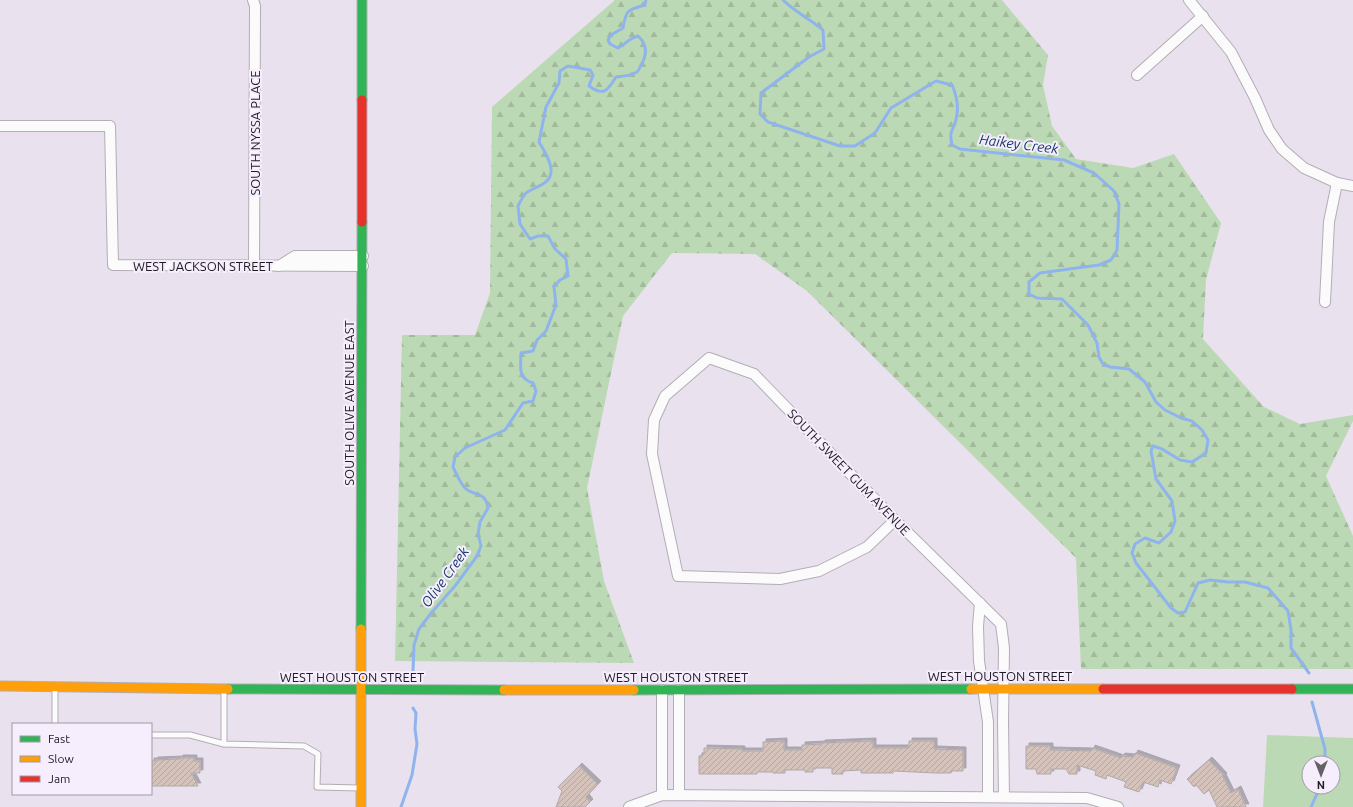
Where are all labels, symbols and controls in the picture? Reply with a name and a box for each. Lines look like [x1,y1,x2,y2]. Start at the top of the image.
street label: SOUTH NYSSA PLACE [248,70,262,196]
water label: Haikey Creek [979,131,1060,157]
street label: WEST JACKSON STREET [133,259,273,273]
street label: SOUTH OLIVE AVENUE EAST [342,320,356,486]
street label: SOUTH SWEET GUM AVENUE [785,406,913,538]
water label: Olive Creek [418,543,473,610]
street label: WEST HOUSTON STREET [928,669,1072,683]
street label: WEST HOUSTON STREET [280,670,424,684]
street label: WEST HOUSTON STREET [604,670,748,684]
legend [12,723,152,795]
text: Fast [48,732,70,745]
text: Slow [48,752,74,765]
north arrow [1301,755,1341,795]
text: Jam [48,772,70,785]
text: N [1317,779,1325,791]

